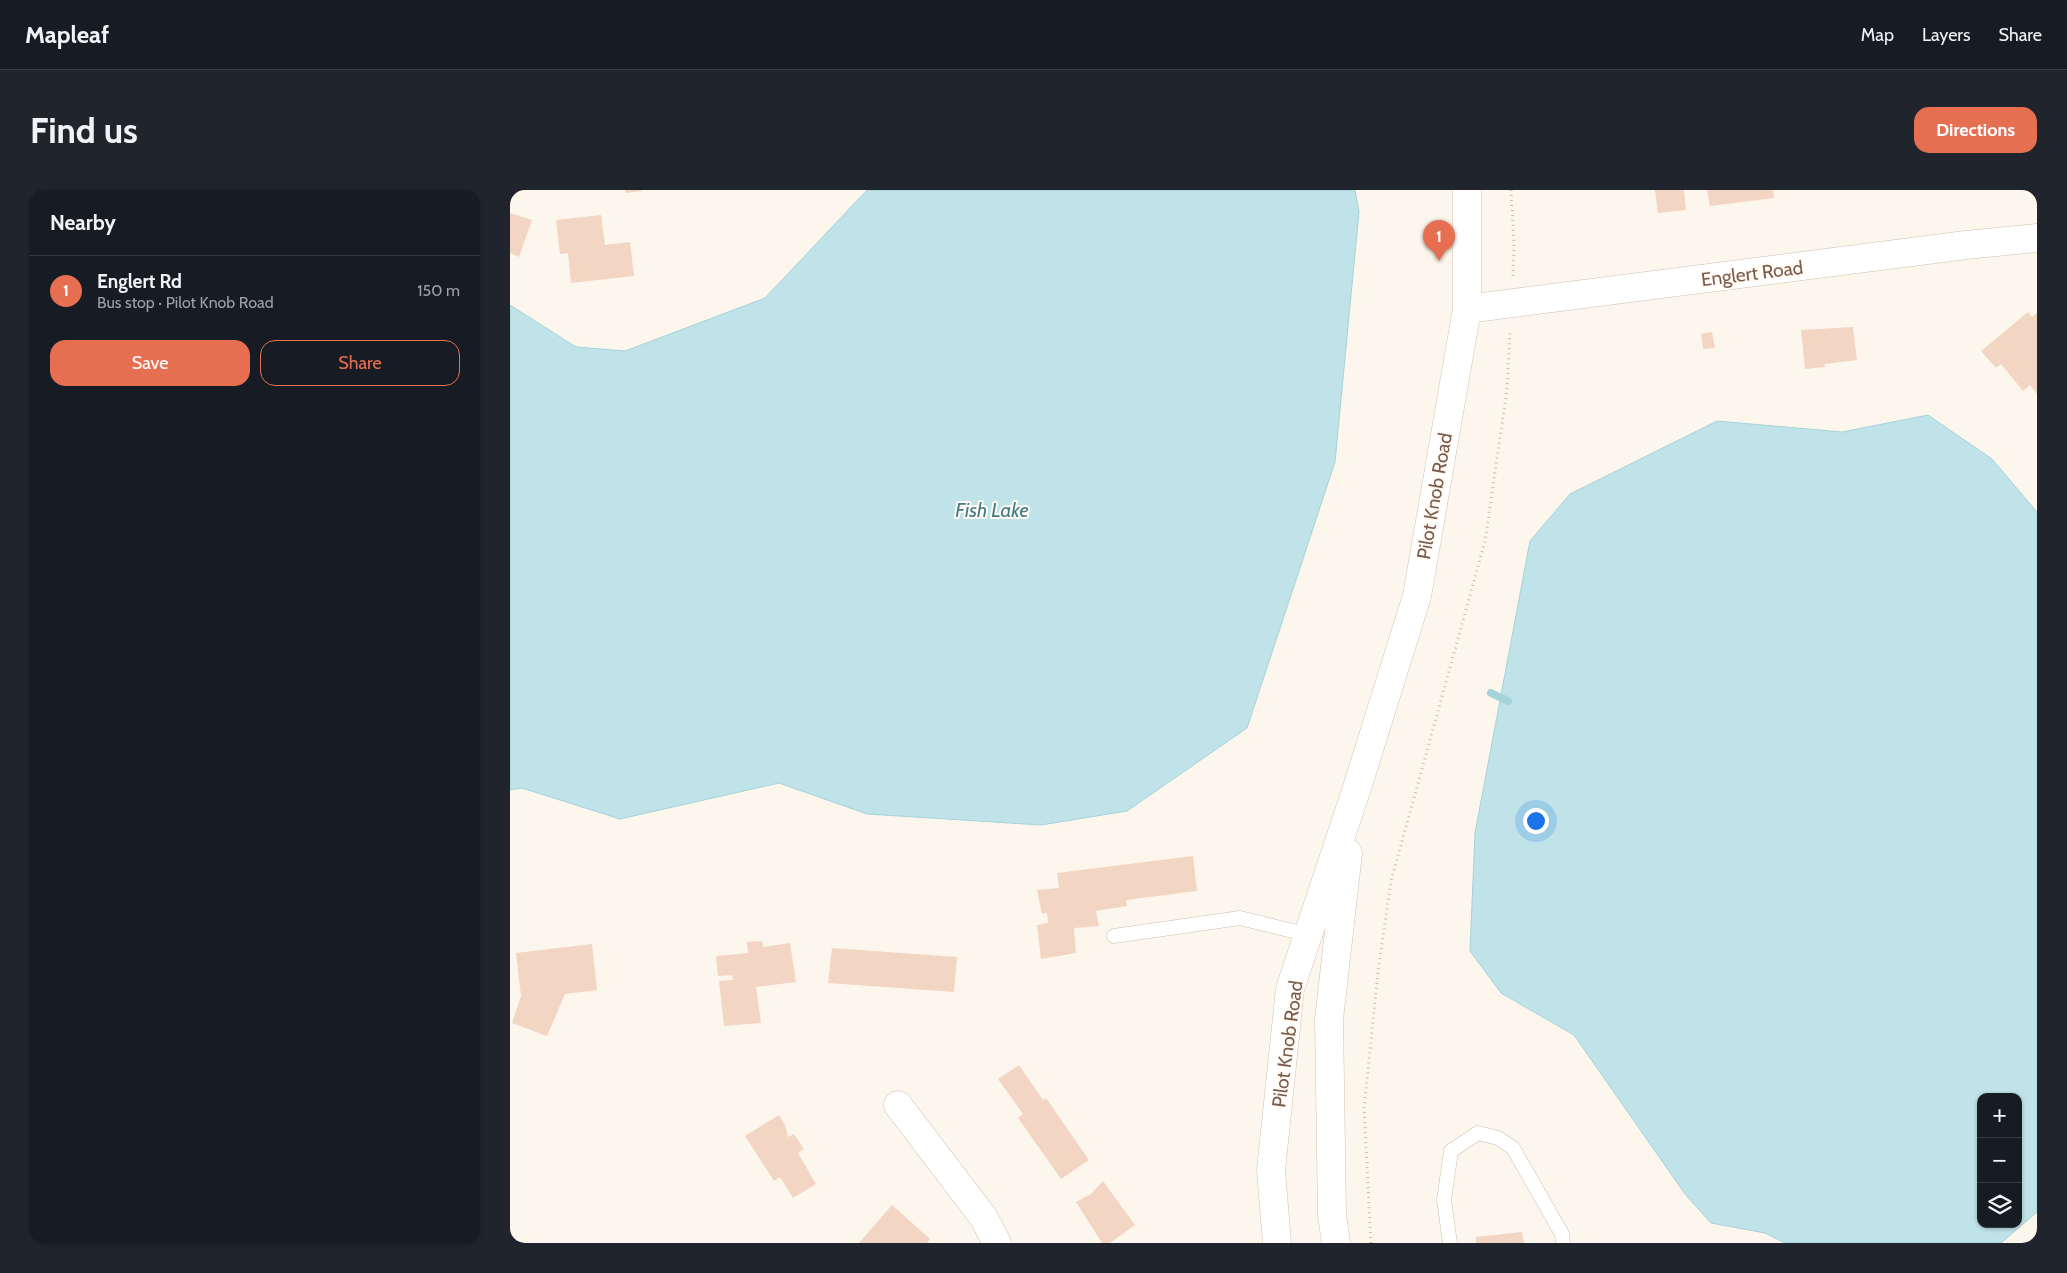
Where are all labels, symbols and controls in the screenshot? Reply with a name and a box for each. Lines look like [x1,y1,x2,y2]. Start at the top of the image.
text: Mapleaf [25,20,109,49]
text: Map [1861,24,1894,46]
text: Layers [1922,24,1971,46]
text: Share [1999,24,2042,46]
button: Directions [1914,107,2037,153]
text: Find us [30,109,138,152]
text: Nearby [50,210,116,235]
pin: 1 [1423,220,1455,261]
street label: Englert Road [1700,256,1804,291]
text: Englert Rd [97,270,182,293]
text: 1 [63,281,69,300]
text: 150 m [417,281,460,300]
text: Bus stop · Pilot Knob Road [97,293,274,312]
button: Save [50,340,250,386]
button: Share [260,340,460,386]
street label: Pilot Knob Road [1412,431,1457,561]
water label: Fish Lake [955,498,1029,522]
your location [1523,808,1549,834]
street label: Pilot Knob Road [1267,979,1308,1109]
map controls [1977,1093,2022,1228]
button: + [1977,1093,2022,1138]
button: − [1977,1138,2022,1183]
button: layers [1977,1183,2022,1228]

